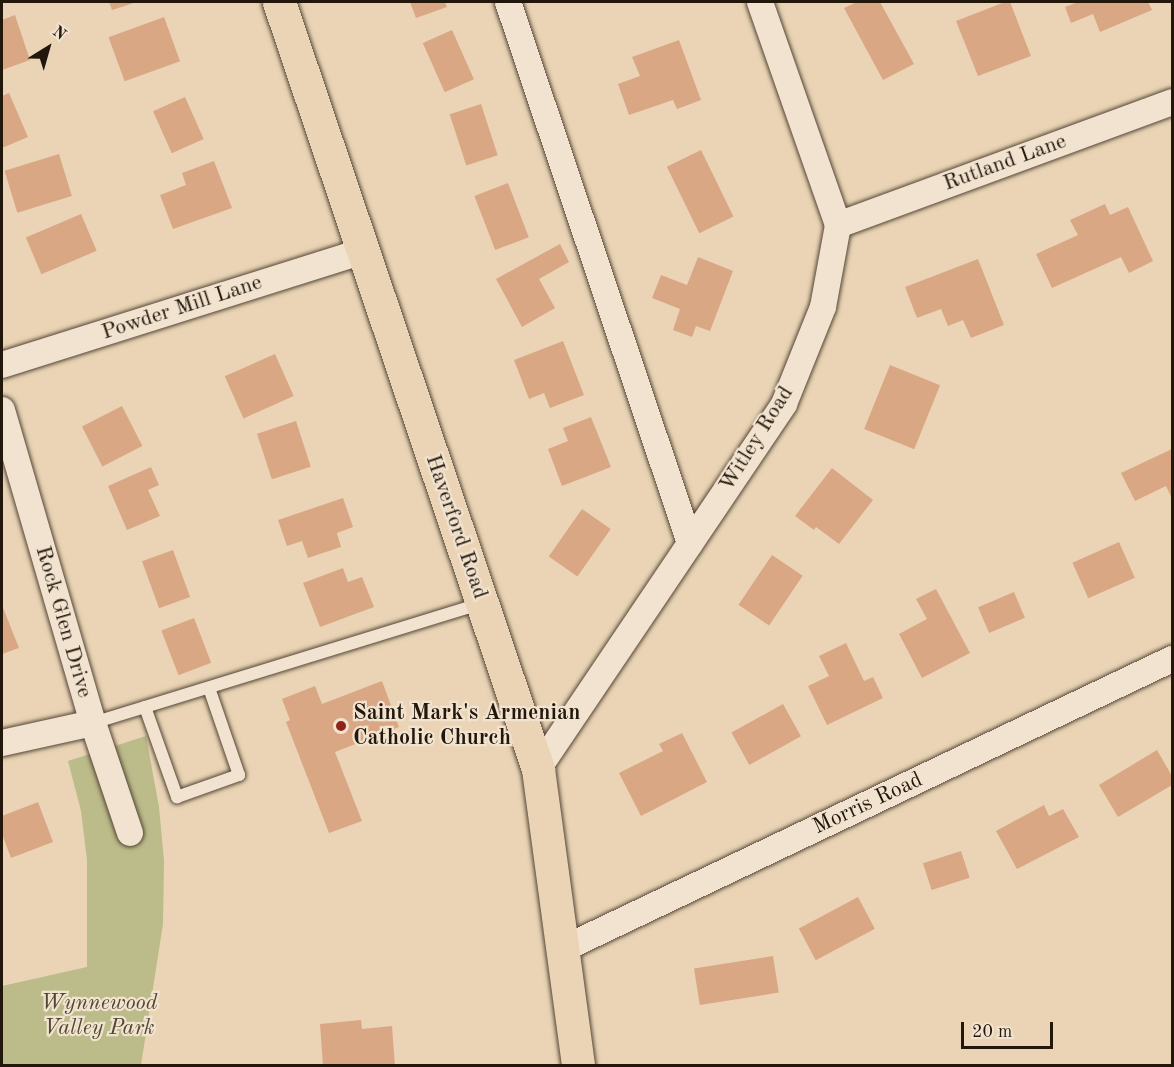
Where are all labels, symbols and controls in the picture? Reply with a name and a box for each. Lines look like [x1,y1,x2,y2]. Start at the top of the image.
north arrow [18,18,78,78]
text: N [49,24,69,44]
street label: Rutland Lane [940,129,1070,197]
street label: Powder Mill Lane [98,270,266,346]
street label: Witley Road [714,382,800,496]
street label: Haverford Road [419,451,493,603]
street label: Rock Glen Drive [29,543,97,701]
place label: Saint Mark's Armenian Catholic Church [353,700,581,752]
marker: Saint Mark's Armenian Catholic Church [334,719,348,733]
street label: Morris Road [809,767,927,841]
park label: Wynnewood Valley Park [41,990,157,1042]
scale bar [964,1010,1056,1048]
text: 20 m [972,1023,1012,1041]

